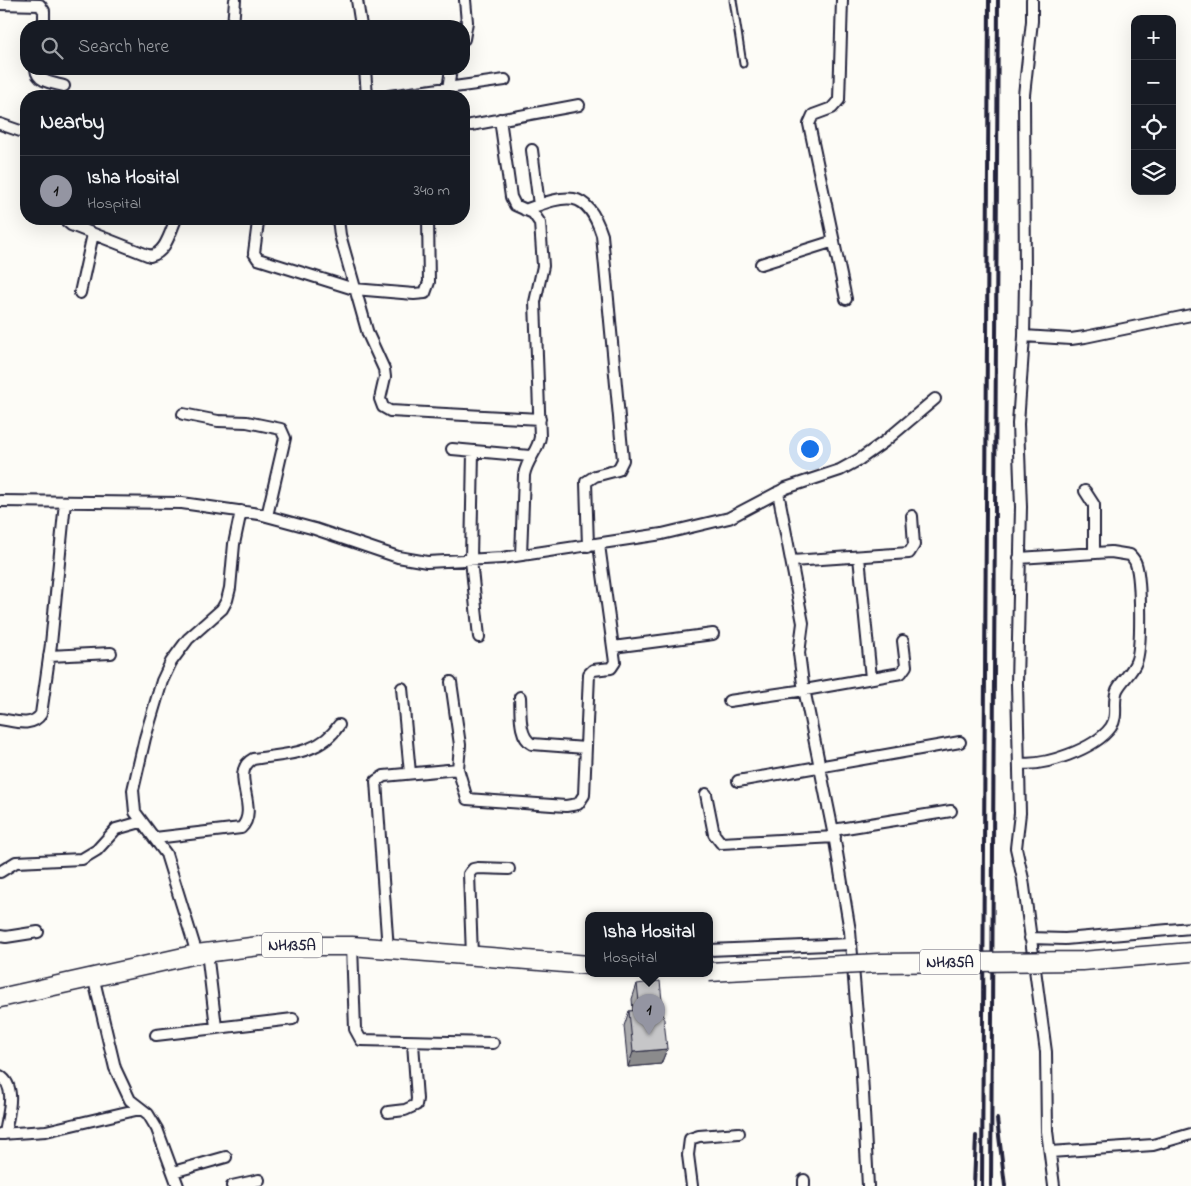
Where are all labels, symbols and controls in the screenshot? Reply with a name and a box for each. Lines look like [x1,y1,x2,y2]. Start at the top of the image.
map controls [1131,15,1176,195]
button: + [1131,15,1176,60]
search box [20,20,470,75]
icon: search [38,34,66,62]
text: Search here [78,34,169,61]
button: − [1131,60,1176,105]
button: locate [1131,105,1176,150]
text: Nearby [40,108,104,138]
button: layers [1131,150,1176,195]
text: Isha Hosital [87,165,179,192]
text: 1 [53,179,59,203]
text: 340 m [413,179,450,203]
text: Hospital [87,192,141,216]
your location [797,436,823,462]
popup [585,912,713,977]
text: Isha Hosital [603,919,695,946]
road number: NH135A [262,932,322,958]
text: Hospital [603,946,657,970]
road number: NH135A [920,950,980,974]
pin: 1 [633,994,665,1035]

